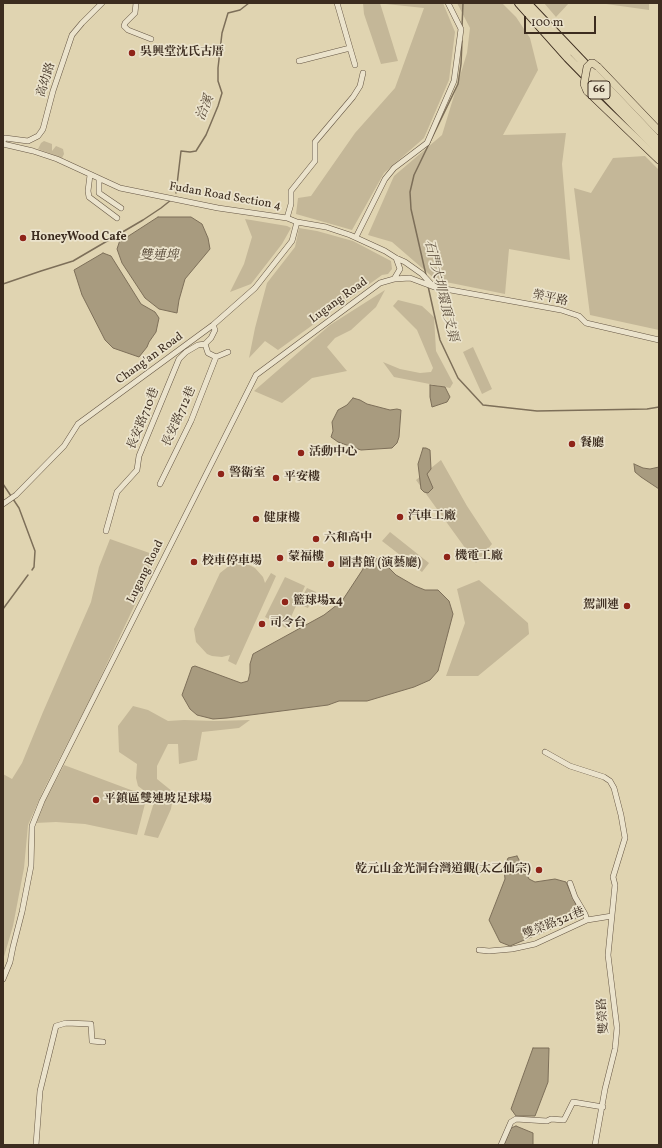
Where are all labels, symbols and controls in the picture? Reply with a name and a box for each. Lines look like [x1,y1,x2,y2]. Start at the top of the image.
scale bar [526,8,598,34]
text: 100 m [531,15,563,31]
place label: 吳興堂沈氏古厝 [140,46,224,60]
marker: 吳興堂沈氏古厝 [127,48,137,58]
street label: 高幼路 [35,61,59,99]
road number: 66 [588,81,610,99]
water label: 洽溪 [194,93,218,123]
street label: Fudan Road Section 4 [168,180,282,214]
place label: HoneyWood Cafe [31,231,127,245]
marker: HoneyWood Cafe [18,233,28,243]
water label: 石門大圳環頂支渠 [420,239,460,343]
water label: 雙連埤 [140,249,178,265]
street label: Lugang Road [307,275,371,327]
street label: 榮平路 [531,288,569,310]
street label: Chang'an Road [114,330,186,388]
street label: 長安路712巷 [160,384,200,450]
street label: 長安路710巷 [125,386,163,452]
place label: 餐廳 [580,437,604,451]
marker: 餐廳 [567,439,577,449]
place label: 活動中心 [309,446,357,460]
marker: 活動中心 [296,448,306,458]
place label: 警衛室 [229,467,265,481]
marker: 警衛室 [216,469,226,479]
place label: 平安樓 [284,471,320,485]
marker: 平安樓 [271,473,281,483]
place label: 汽車工廠 [408,510,456,524]
place label: 健康樓 [264,512,300,526]
marker: 汽車工廠 [395,512,405,522]
marker: 健康樓 [251,514,261,524]
place label: 六和高中 [324,532,372,546]
marker: 六和高中 [311,534,321,544]
street label: Lugang Road [125,538,167,606]
place label: 機電工廠 [455,550,503,564]
place label: 蒙福樓 [288,551,324,565]
marker: 機電工廠 [442,552,452,562]
marker: 蒙福樓 [275,553,285,563]
place label: 校車停車場 [202,555,262,569]
marker: 校車停車場 [189,557,199,567]
place label: 圖書館 (演藝廳) [339,557,421,571]
marker: 圖書館 (演藝廳) [326,559,336,569]
place label: 籃球場x4 [293,595,343,609]
marker: 籃球場x4 [280,597,290,607]
place label: 駕訓連 [583,599,619,613]
marker: 駕訓連 [622,601,632,611]
place label: 司令台 [270,617,306,631]
marker: 司令台 [257,619,267,629]
place label: 平鎮區雙連坡足球場 [104,793,212,807]
marker: 平鎮區雙連坡足球場 [91,795,101,805]
place label: 乾元山金光洞台灣道觀(太乙仙宗) [355,863,531,877]
marker: 乾元山金光洞台灣道觀(太乙仙宗) [534,865,544,875]
street label: 雙榮路321巷 [521,905,587,943]
street label: 雙榮路 [596,998,612,1034]

